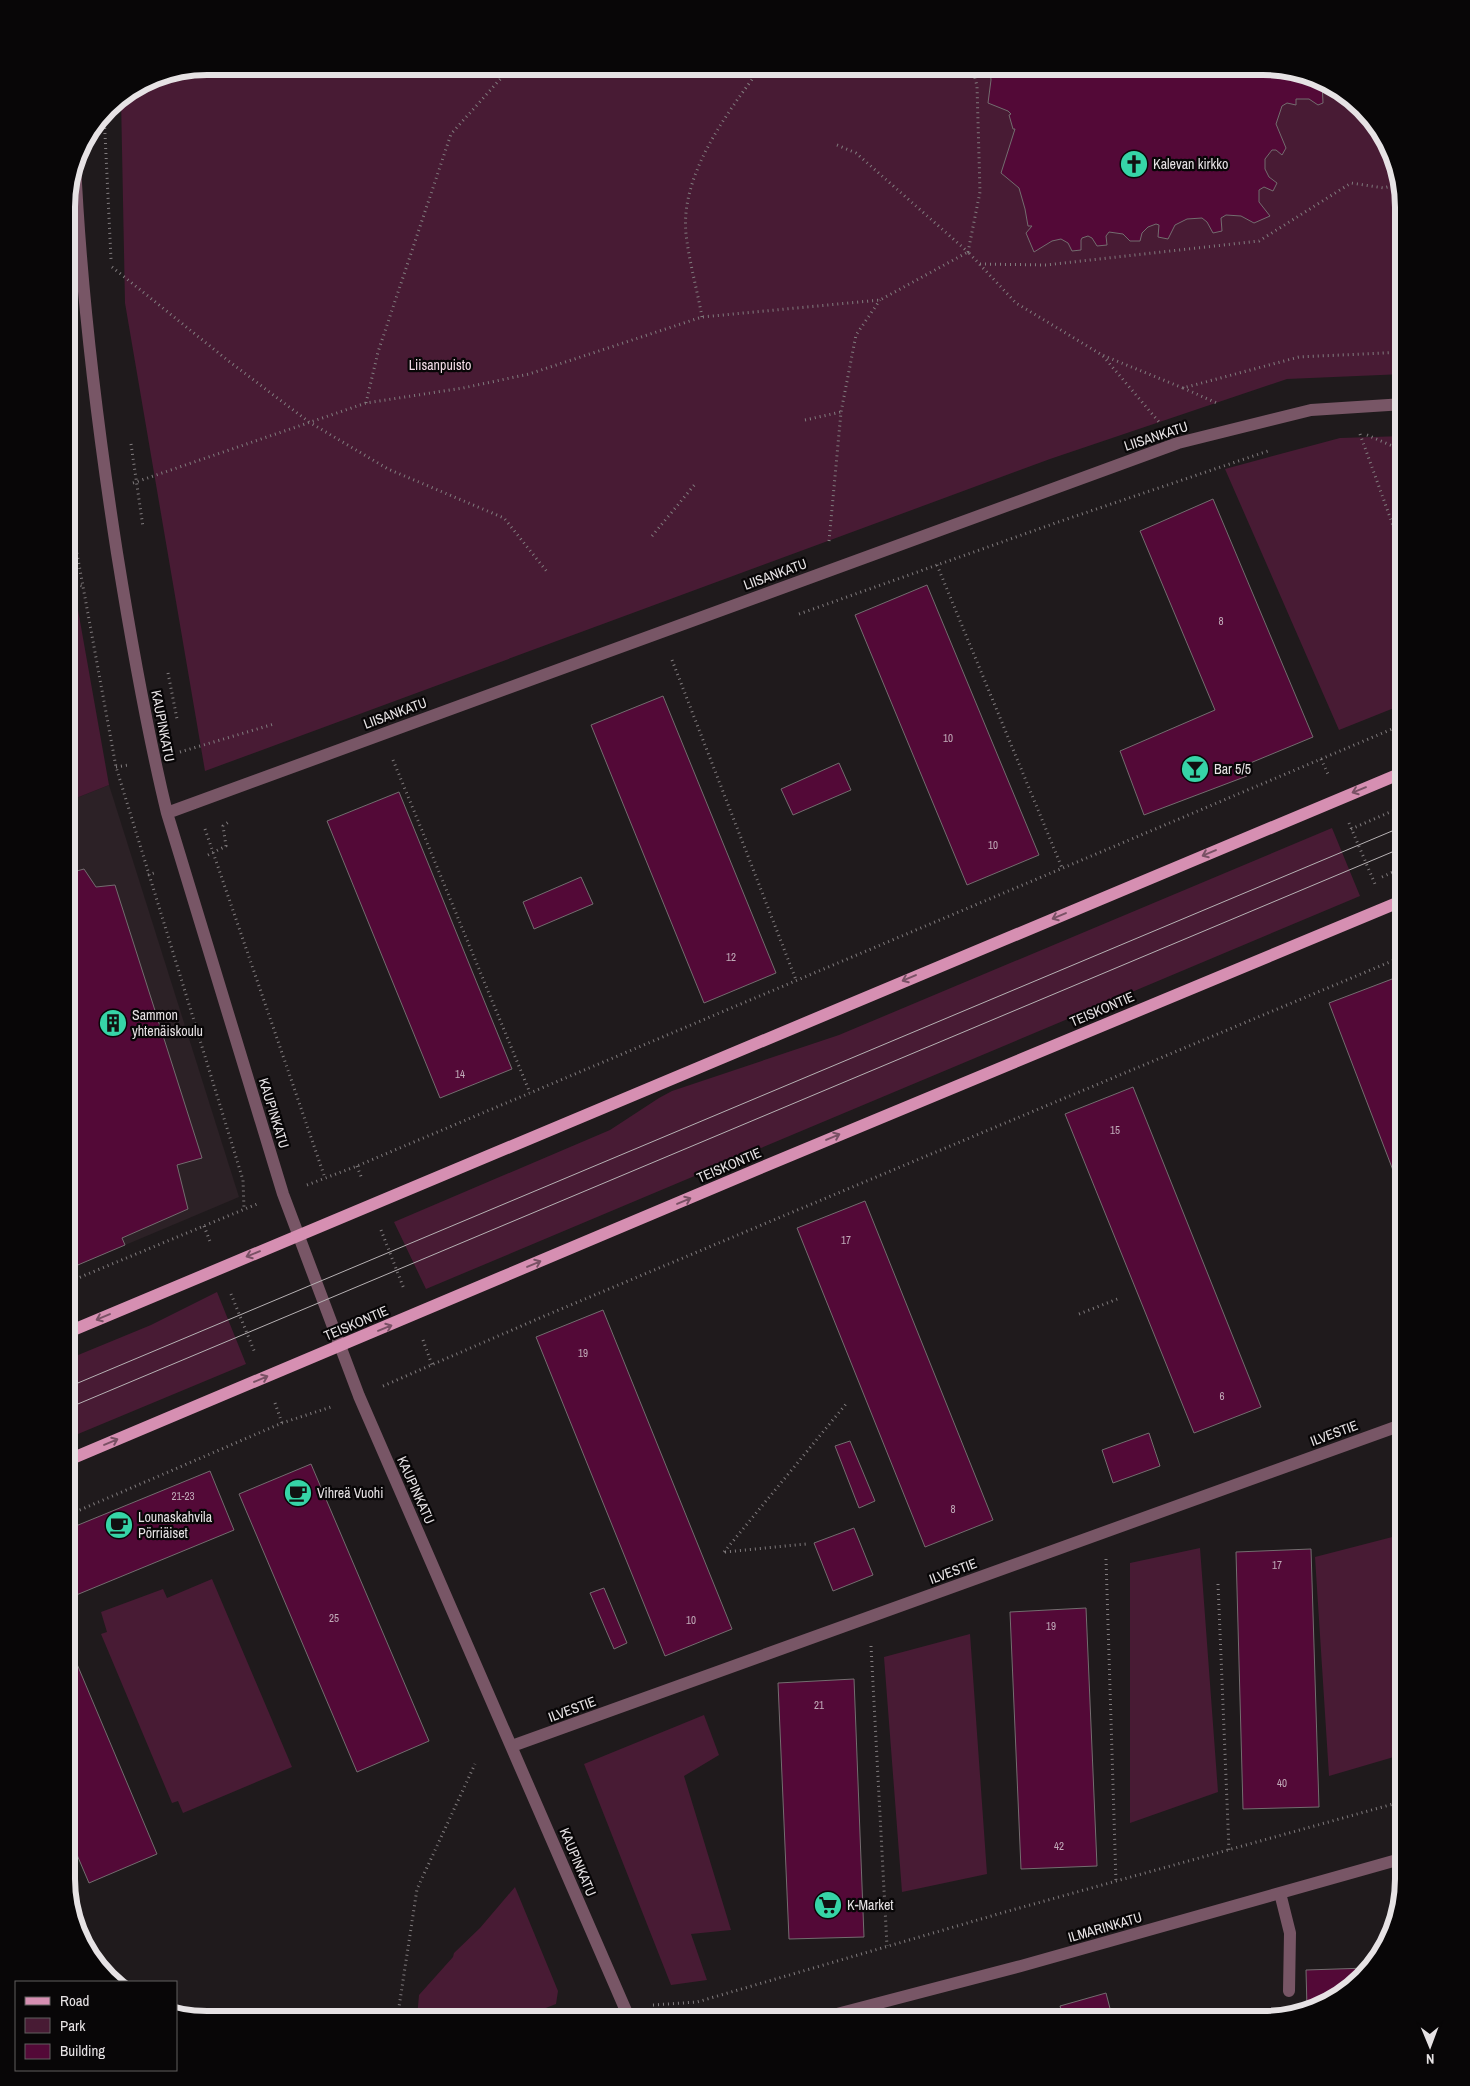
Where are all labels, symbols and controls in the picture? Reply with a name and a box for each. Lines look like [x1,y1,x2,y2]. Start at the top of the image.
church icon: Kalevan kirkko [1119,149,1149,179]
place label: Kalevan kirkko [1153,155,1228,173]
park label: Liisanpuisto [409,356,471,374]
street label: LIISANKATU [1122,417,1190,455]
street label: LIISANKATU [741,554,809,594]
house number: 8 [1218,614,1224,628]
street label: KAUPINKATU [147,689,179,763]
street label: LIISANKATU [361,693,429,733]
house number: 10 [943,731,953,745]
bar icon: Bar 5/5 [1180,754,1210,784]
place label: Bar 5/5 [1214,760,1251,778]
one-way arrow [1352,786,1367,796]
house number: 10 [988,838,998,852]
one-way arrow [1202,848,1217,858]
one-way arrow [1052,911,1067,921]
house number: 12 [726,950,736,964]
one-way arrow [902,974,917,984]
street label: TEISKONTIE [1067,987,1137,1031]
place label: Sammon yhtenäiskoulu [132,1006,203,1040]
building icon: Sammon yhtenäiskoulu [98,1008,128,1038]
house number: 14 [455,1067,465,1081]
street label: KAUPINKATU [255,1076,293,1150]
house number: 15 [1110,1123,1120,1137]
one-way arrow [826,1132,841,1141]
street label: TEISKONTIE [694,1143,764,1187]
one-way arrow [676,1195,691,1205]
house number: 17 [841,1233,851,1247]
one-way arrow [246,1250,261,1259]
one-way arrow [526,1259,541,1269]
street label: TEISKONTIE [321,1301,391,1345]
one-way arrow [96,1313,111,1322]
one-way arrow [377,1322,392,1331]
house number: 19 [578,1346,588,1360]
one-way arrow [253,1374,268,1384]
house number: 6 [1219,1389,1225,1403]
street label: ILVESTIE [1308,1416,1360,1450]
one-way arrow [103,1437,118,1447]
street label: KAUPINKATU [393,1453,439,1527]
cafe icon: Vihreä Vuohi [283,1478,313,1508]
place label: Vihreä Vuohi [317,1484,383,1502]
house number: 21-23 [171,1489,195,1503]
house number: 8 [950,1502,956,1516]
place label: Lounaskahvila Pörriäiset [138,1508,213,1542]
cafe icon: Lounaskahvila Pörriäiset [104,1510,134,1540]
street label: ILVESTIE [927,1554,979,1588]
house number: 17 [1272,1558,1282,1572]
house number: 25 [329,1611,339,1625]
house number: 10 [686,1613,696,1627]
house number: 19 [1046,1619,1056,1633]
street label: ILVESTIE [546,1692,598,1726]
house number: 21 [814,1698,824,1712]
house number: 40 [1277,1776,1287,1790]
street label: KAUPINKATU [556,1825,600,1899]
house number: 42 [1054,1839,1064,1853]
supermarket icon: K-Market [813,1890,843,1920]
place label: K-Market [847,1896,894,1914]
street label: ILMARINKATU [1066,1908,1144,1946]
legend [15,1981,178,2071]
text: Road [60,1990,89,2011]
text: Park [60,2015,86,2036]
north arrow [1405,2021,1455,2071]
text: Building [60,2040,105,2061]
text: N [1426,2050,1435,2068]

